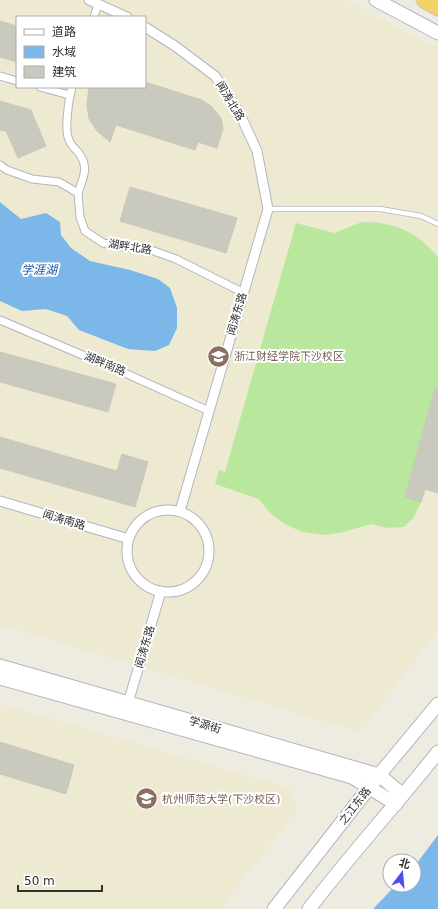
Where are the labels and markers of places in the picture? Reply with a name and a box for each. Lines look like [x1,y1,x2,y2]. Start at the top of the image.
school or university icon: 浙江财经学院下沙校区 [206,343,232,369]
place label: 浙江财经学院下沙校区 [234,350,344,363]
school or university icon: 杭州师范大学(下沙校区) [134,786,160,812]
place label: 杭州师范大学(下沙校区) [162,793,281,806]

